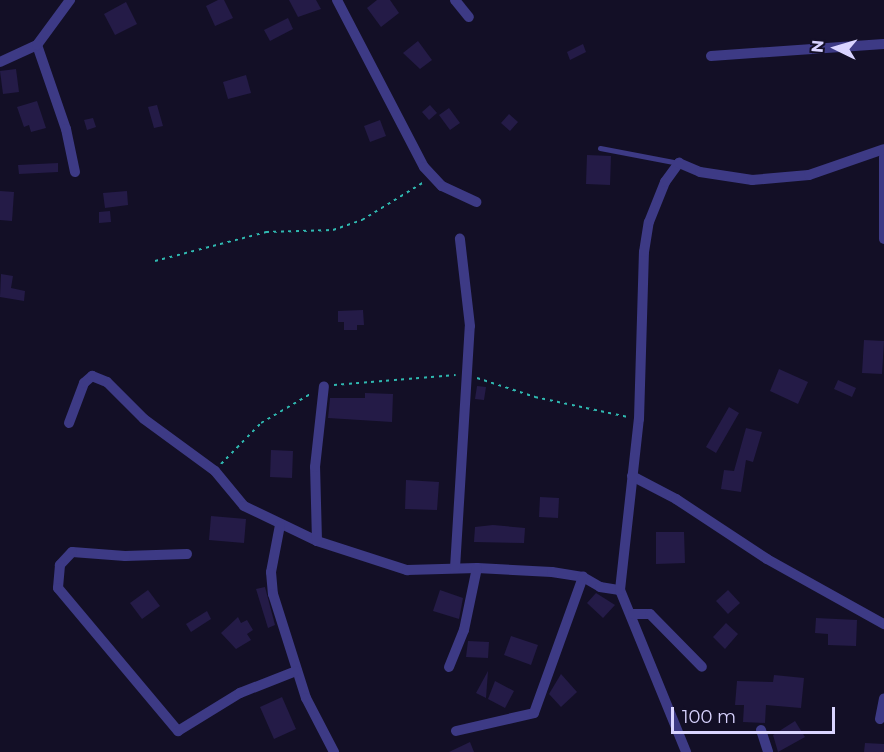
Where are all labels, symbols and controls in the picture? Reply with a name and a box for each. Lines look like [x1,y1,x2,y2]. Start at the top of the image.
north arrow [806,18,866,78]
text: N [808,39,828,54]
scale bar [674,695,838,733]
text: 100 m [682,706,736,728]

